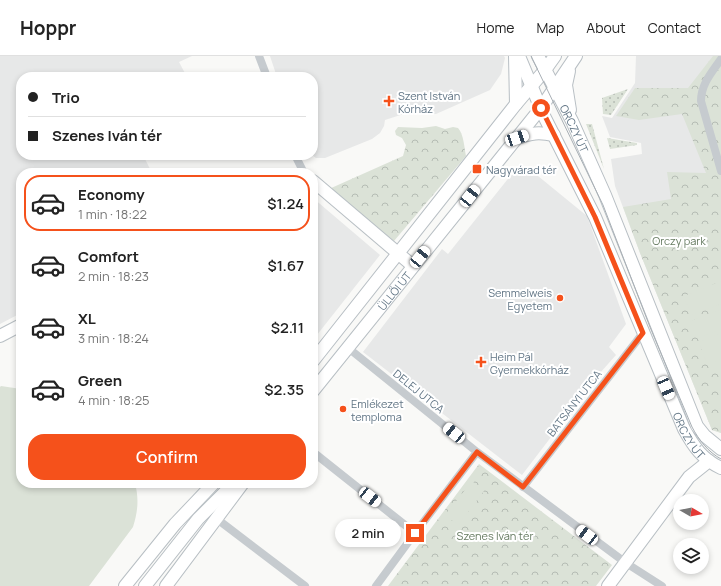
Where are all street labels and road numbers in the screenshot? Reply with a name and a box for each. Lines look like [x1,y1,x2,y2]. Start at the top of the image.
street label: ORCZY ÚT [557,101,593,155]
street label: ÜLLŐI ÚT [374,268,414,313]
street label: DELEJ UTCA [390,366,448,416]
street label: BATSÁNYI UTCA [543,367,605,439]
street label: ORCZY ÚT [670,410,709,462]

